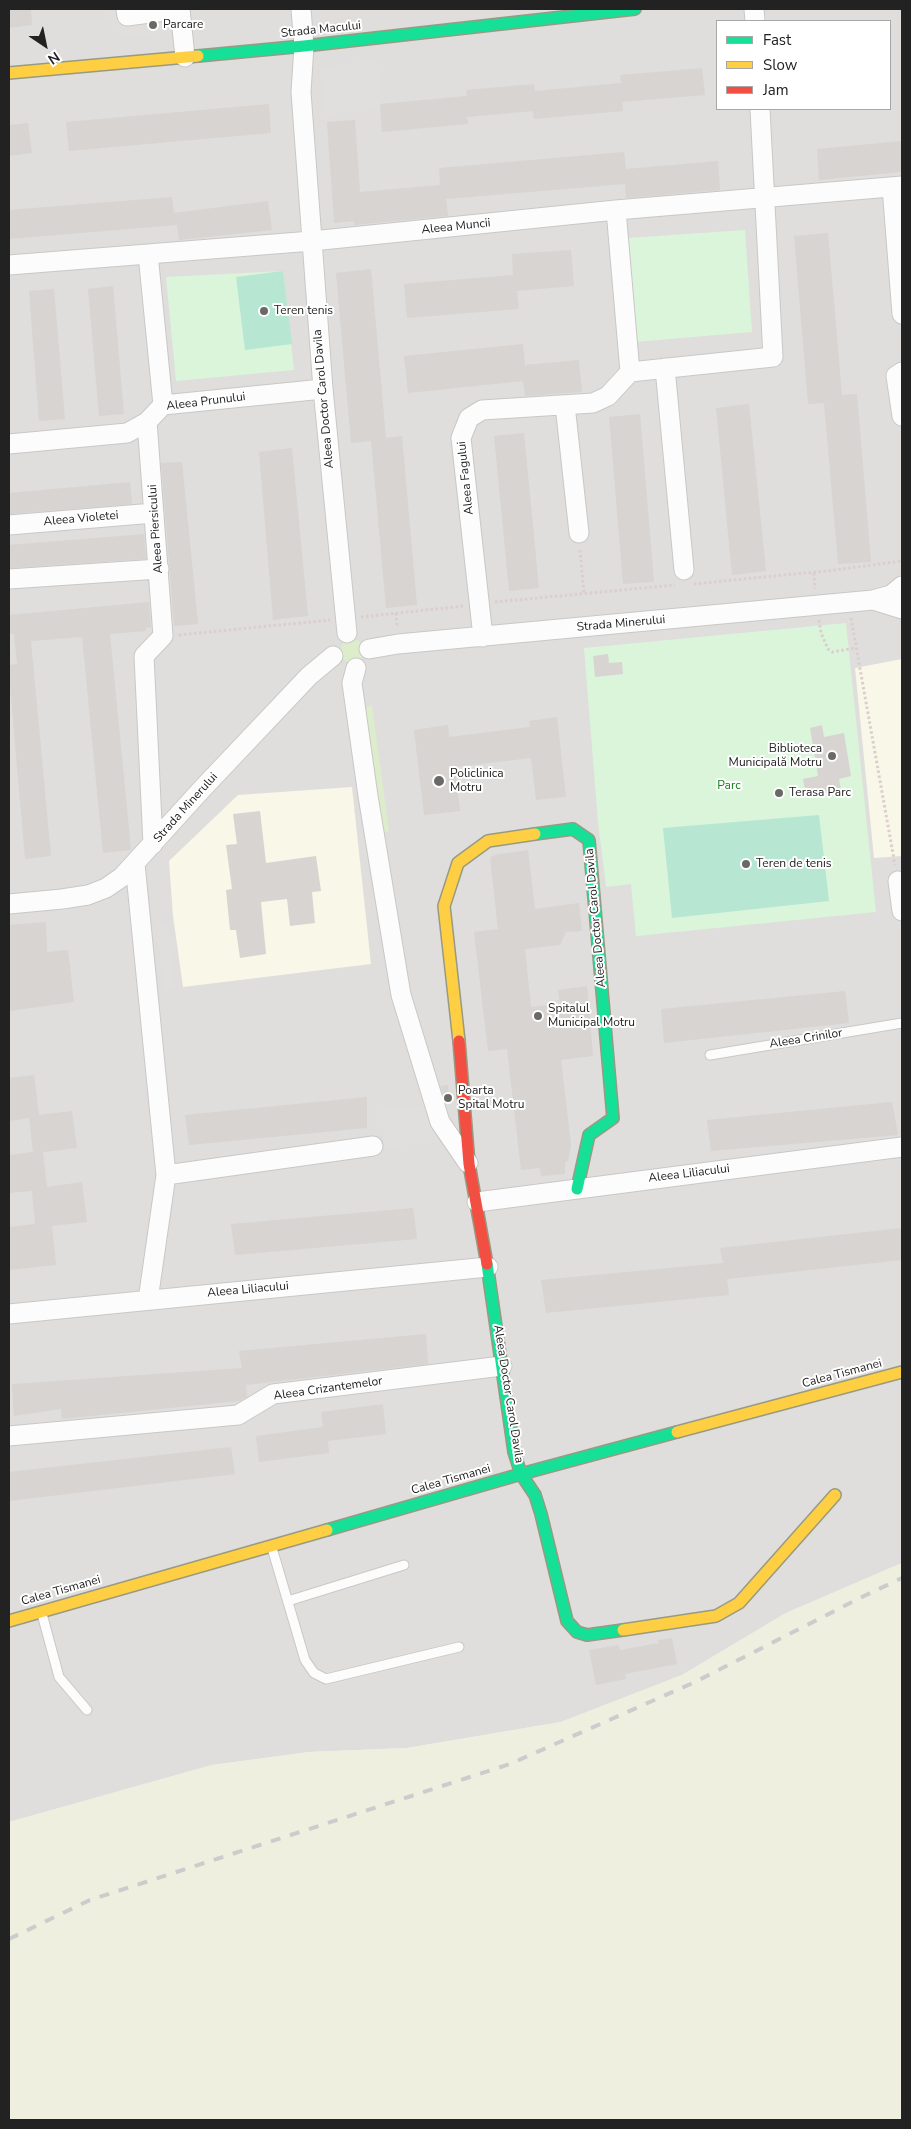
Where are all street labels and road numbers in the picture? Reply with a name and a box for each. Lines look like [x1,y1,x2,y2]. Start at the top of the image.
street label: Strada Macului [280,19,362,41]
street label: Aleea Muncii [421,216,491,238]
street label: Aleea Doctor Carol Davila [311,329,337,469]
street label: Aleea Prunului [166,390,246,414]
street label: Aleea Fagului [455,440,477,516]
street label: Aleea Piersicului [146,484,166,574]
street label: Aleea Violetei [43,509,119,529]
street label: Strada Minerului [576,613,666,635]
street label: Strada Minerului [151,770,221,846]
street label: Aleea Doctor Carol Davila [583,848,609,988]
street label: Aleea Crinilor [768,1026,844,1052]
street label: Aleea Liliacului [648,1162,730,1186]
street label: Aleea Liliacului [207,1279,289,1301]
street label: Aleea Doctor Carol Davila [490,1324,526,1464]
street label: Calea Tismanei [801,1356,883,1392]
street label: Aleea Crizantemelor [273,1374,383,1404]
street label: Calea Tismanei [410,1462,492,1498]
street label: Calea Tismanei [20,1573,102,1609]

